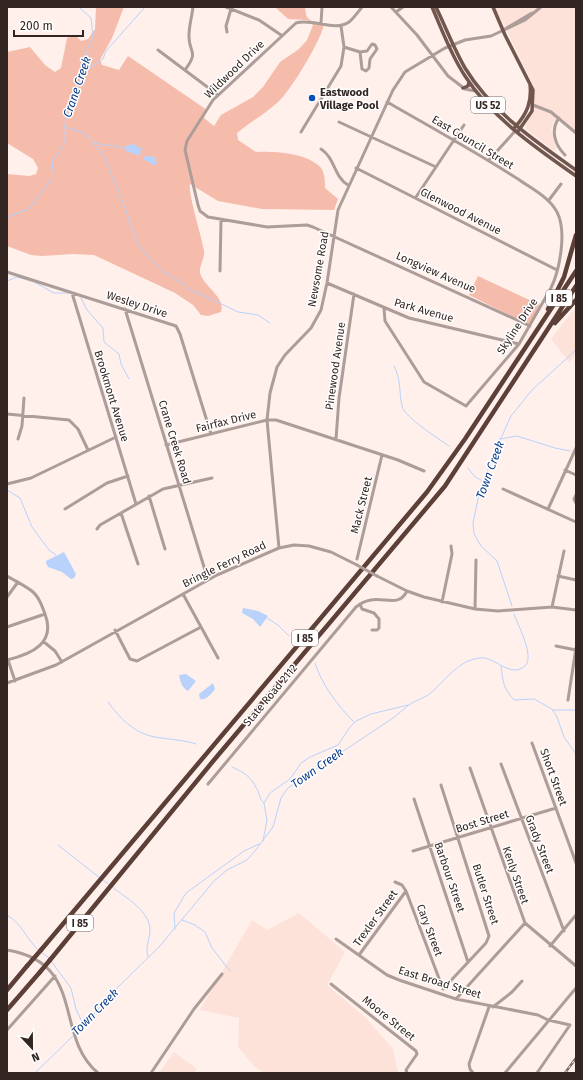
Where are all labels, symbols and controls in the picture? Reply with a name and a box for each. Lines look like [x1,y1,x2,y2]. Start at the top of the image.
scale bar [14,12,83,38]
text: 200 m [20,19,53,33]
street label: Wildwood Drive [202,38,267,101]
water label: Crane Creek [60,54,94,119]
place label: Eastwood Village Pool [319,86,379,112]
marker: Eastwood Village Pool [307,93,317,103]
road number: US 52 [471,97,505,113]
street label: East Council Street [429,113,516,172]
street label: Glenwood Avenue [418,185,504,238]
street label: Newsome Road [305,230,332,308]
street label: Longview Avenue [394,249,478,296]
street label: Wesley Drive [105,289,169,320]
road number: I 85 [546,290,572,306]
street label: Park Avenue [393,296,455,325]
street label: Skyline Drive [494,296,540,357]
street label: Pinewood Avenue [323,321,348,411]
street label: Brookmont Avenue [91,349,132,443]
street label: Crane Creek Road [156,399,193,486]
street label: Fairfax Drive [195,408,258,435]
water label: Town Creek [473,439,507,501]
street label: Mack Street [348,475,375,535]
street label: Bringle Ferry Road [180,539,268,590]
road number: I 85 [292,630,318,646]
street label: State Road 2112 [241,662,300,729]
water label: Town Creek [288,745,346,791]
street label: Short Street [537,747,570,808]
street label: Bost Street [454,807,510,836]
street label: Grady Street [522,813,557,875]
street label: Barbour Street [431,840,468,914]
street label: Kenly Street [500,845,531,906]
street label: Butler Street [470,862,501,926]
street label: Trexler Street [351,887,400,949]
street label: Cary Street [414,902,445,958]
road number: I 85 [67,915,93,931]
street label: East Broad Street [397,964,483,1001]
water label: Town Creek [69,985,122,1038]
street label: Moore Street [360,993,418,1044]
north arrow [12,1028,52,1068]
text: N [30,1049,41,1064]

